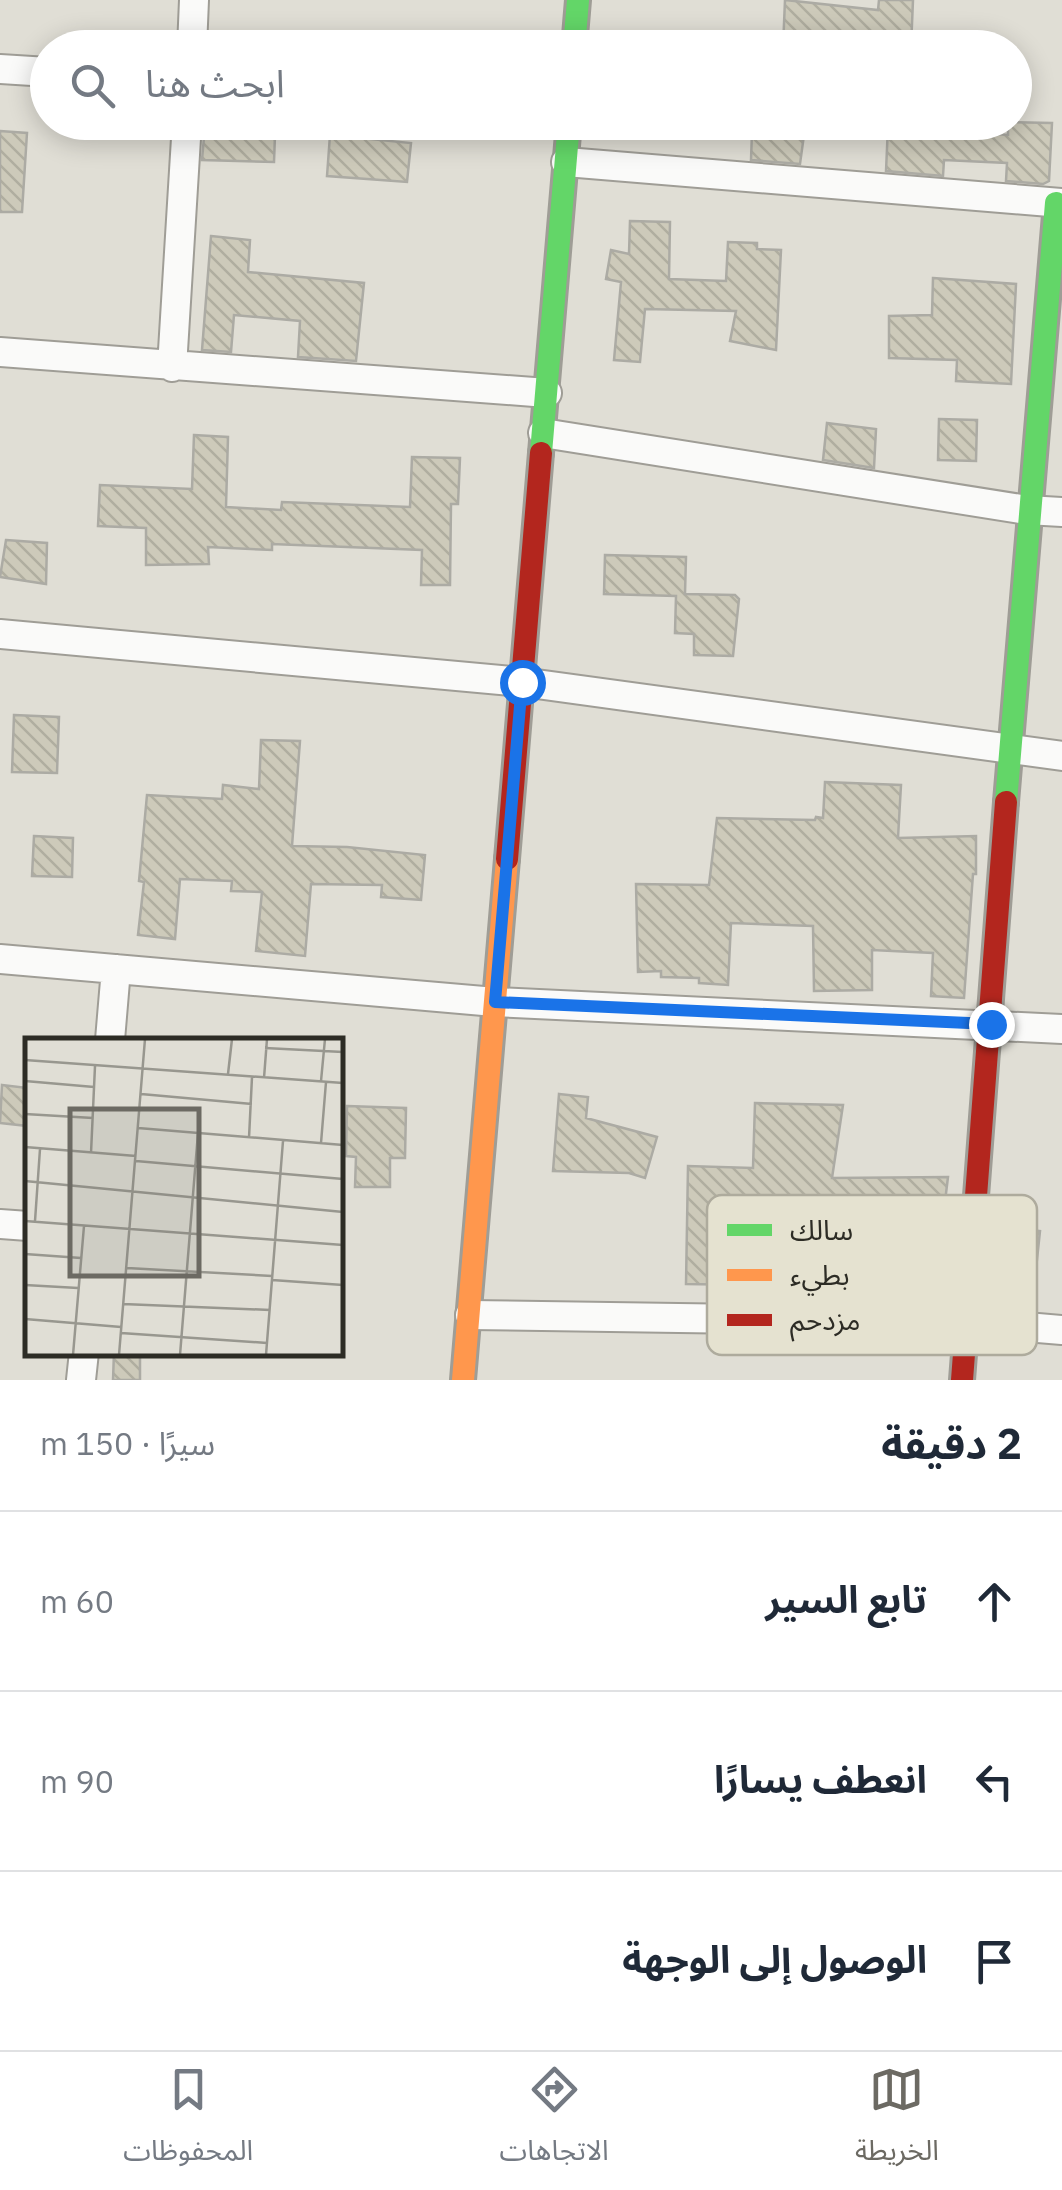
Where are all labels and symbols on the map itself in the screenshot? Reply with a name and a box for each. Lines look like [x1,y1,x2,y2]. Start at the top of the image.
route start [500,660,546,706]
route end [969,1002,1015,1048]
inset map [25,1038,342,1355]
legend [707,1195,1037,1355]
text: سالك [790,1211,853,1248]
text: بطيء [790,1256,850,1296]
text: مزدحم [790,1301,861,1342]

